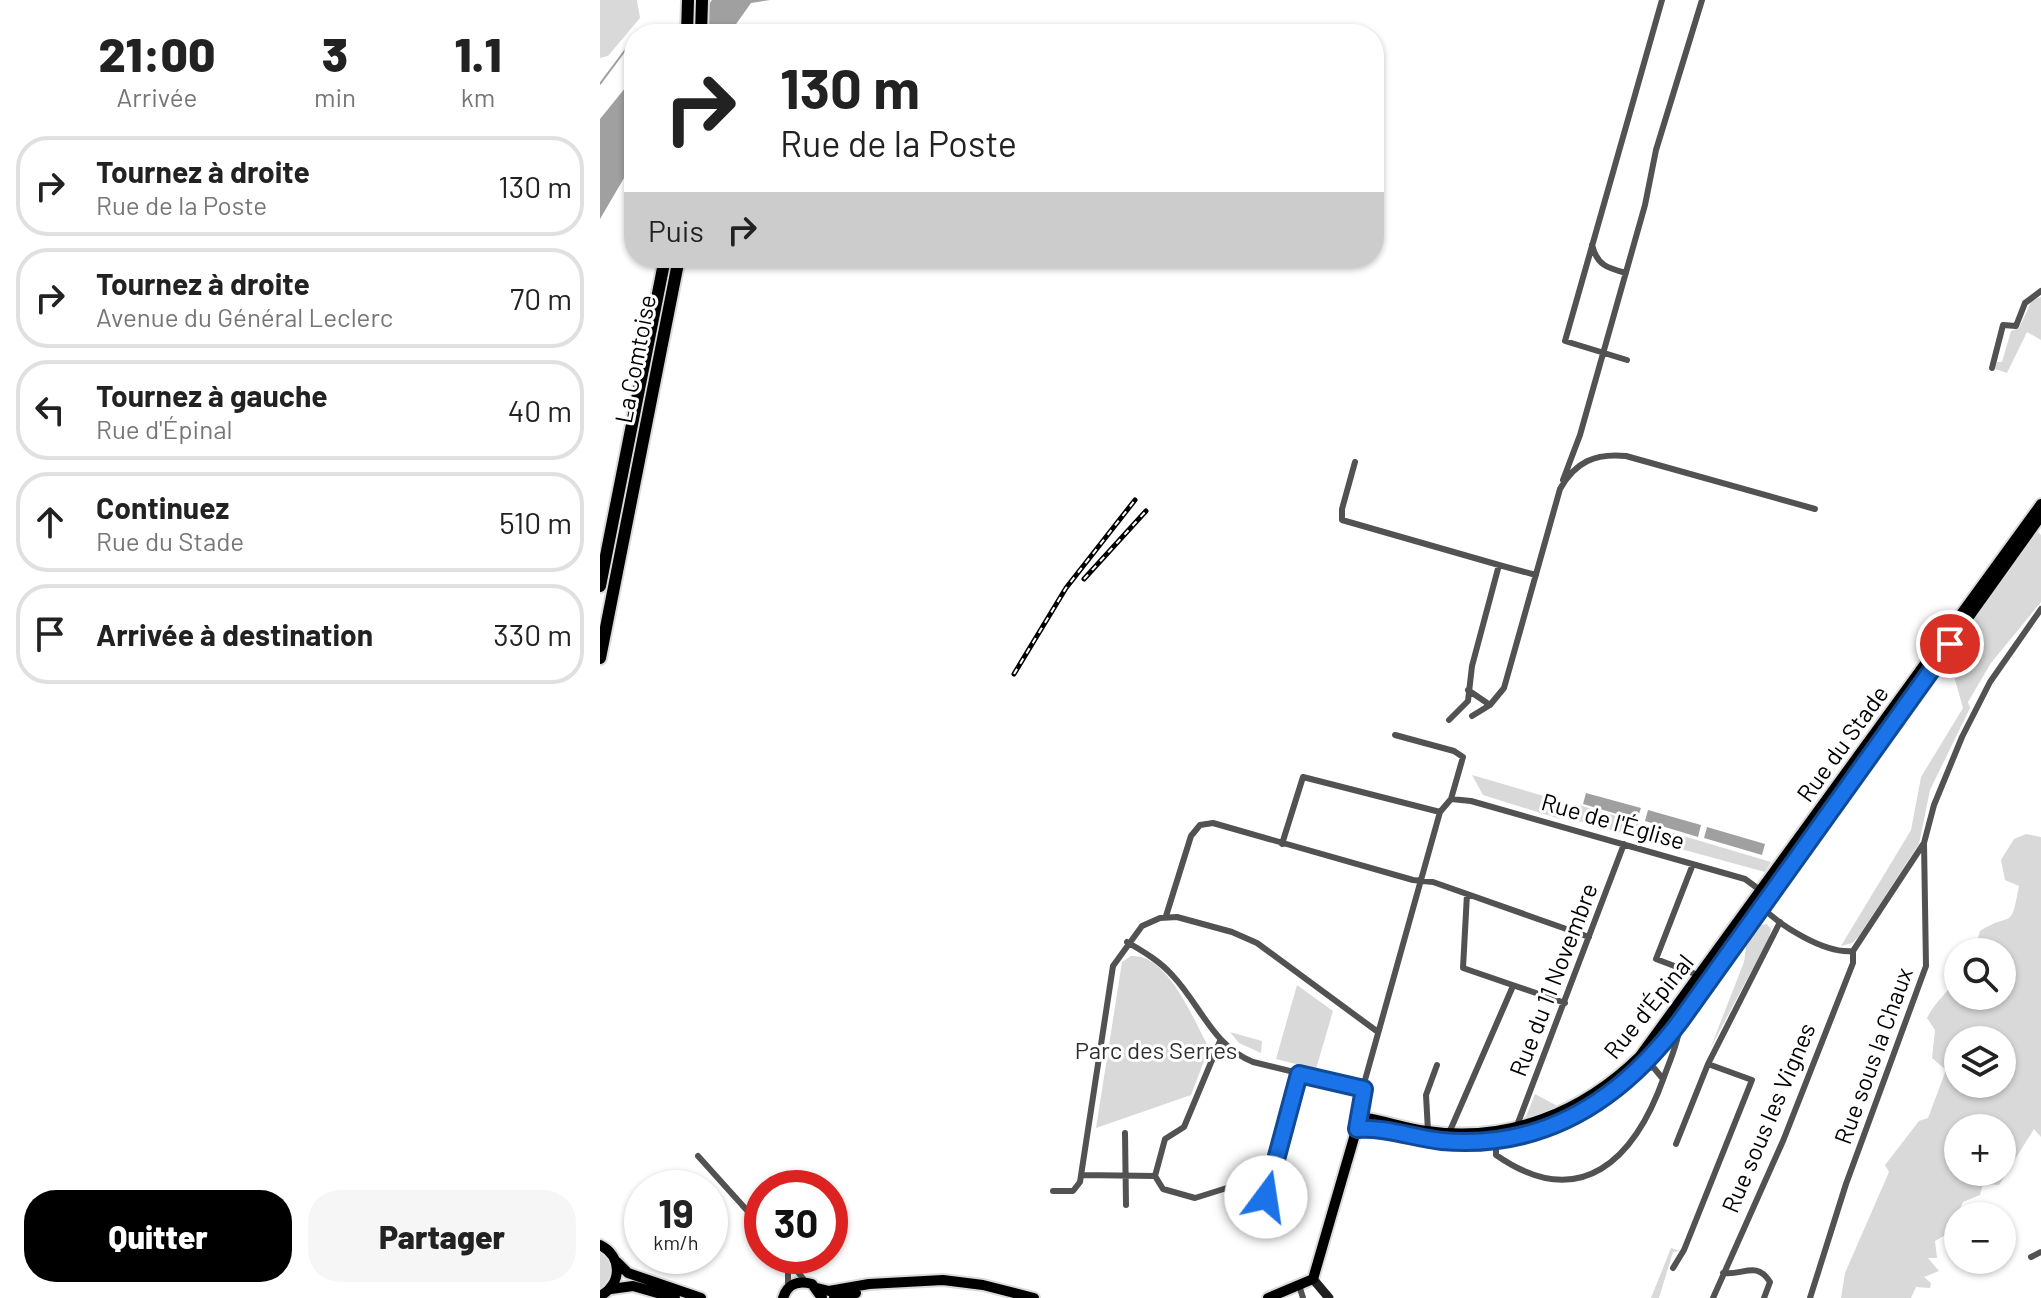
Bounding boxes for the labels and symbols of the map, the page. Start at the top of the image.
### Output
street label: La Comtoise [608,292,661,425]
pin [1916,610,1984,678]
street label: Rue du Stade [1790,679,1894,807]
street label: Rue de l'Église [1538,786,1688,855]
street label: Rue du 11 Novembre [1502,879,1603,1080]
street label: Rue d'Épinal [1597,948,1699,1064]
street label: Rue sous la Chaux [1827,963,1918,1148]
street label: Rue sous les Vignes [1715,1018,1821,1217]
park label: Parc des Serres [1075,1035,1237,1064]
position arrow [1224,1155,1308,1239]
speed limit sign: 30 [744,1170,848,1274]

